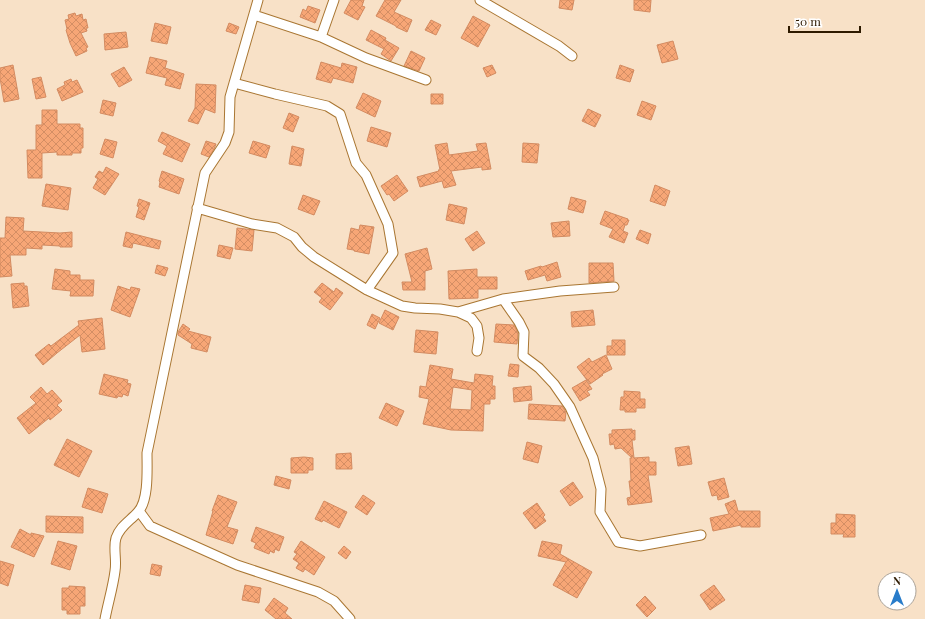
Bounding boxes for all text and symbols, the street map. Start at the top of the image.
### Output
scale bar [789,8,860,34]
text: 50 m [795,13,821,29]
north arrow [877,571,917,611]
text: N [893,573,901,588]

